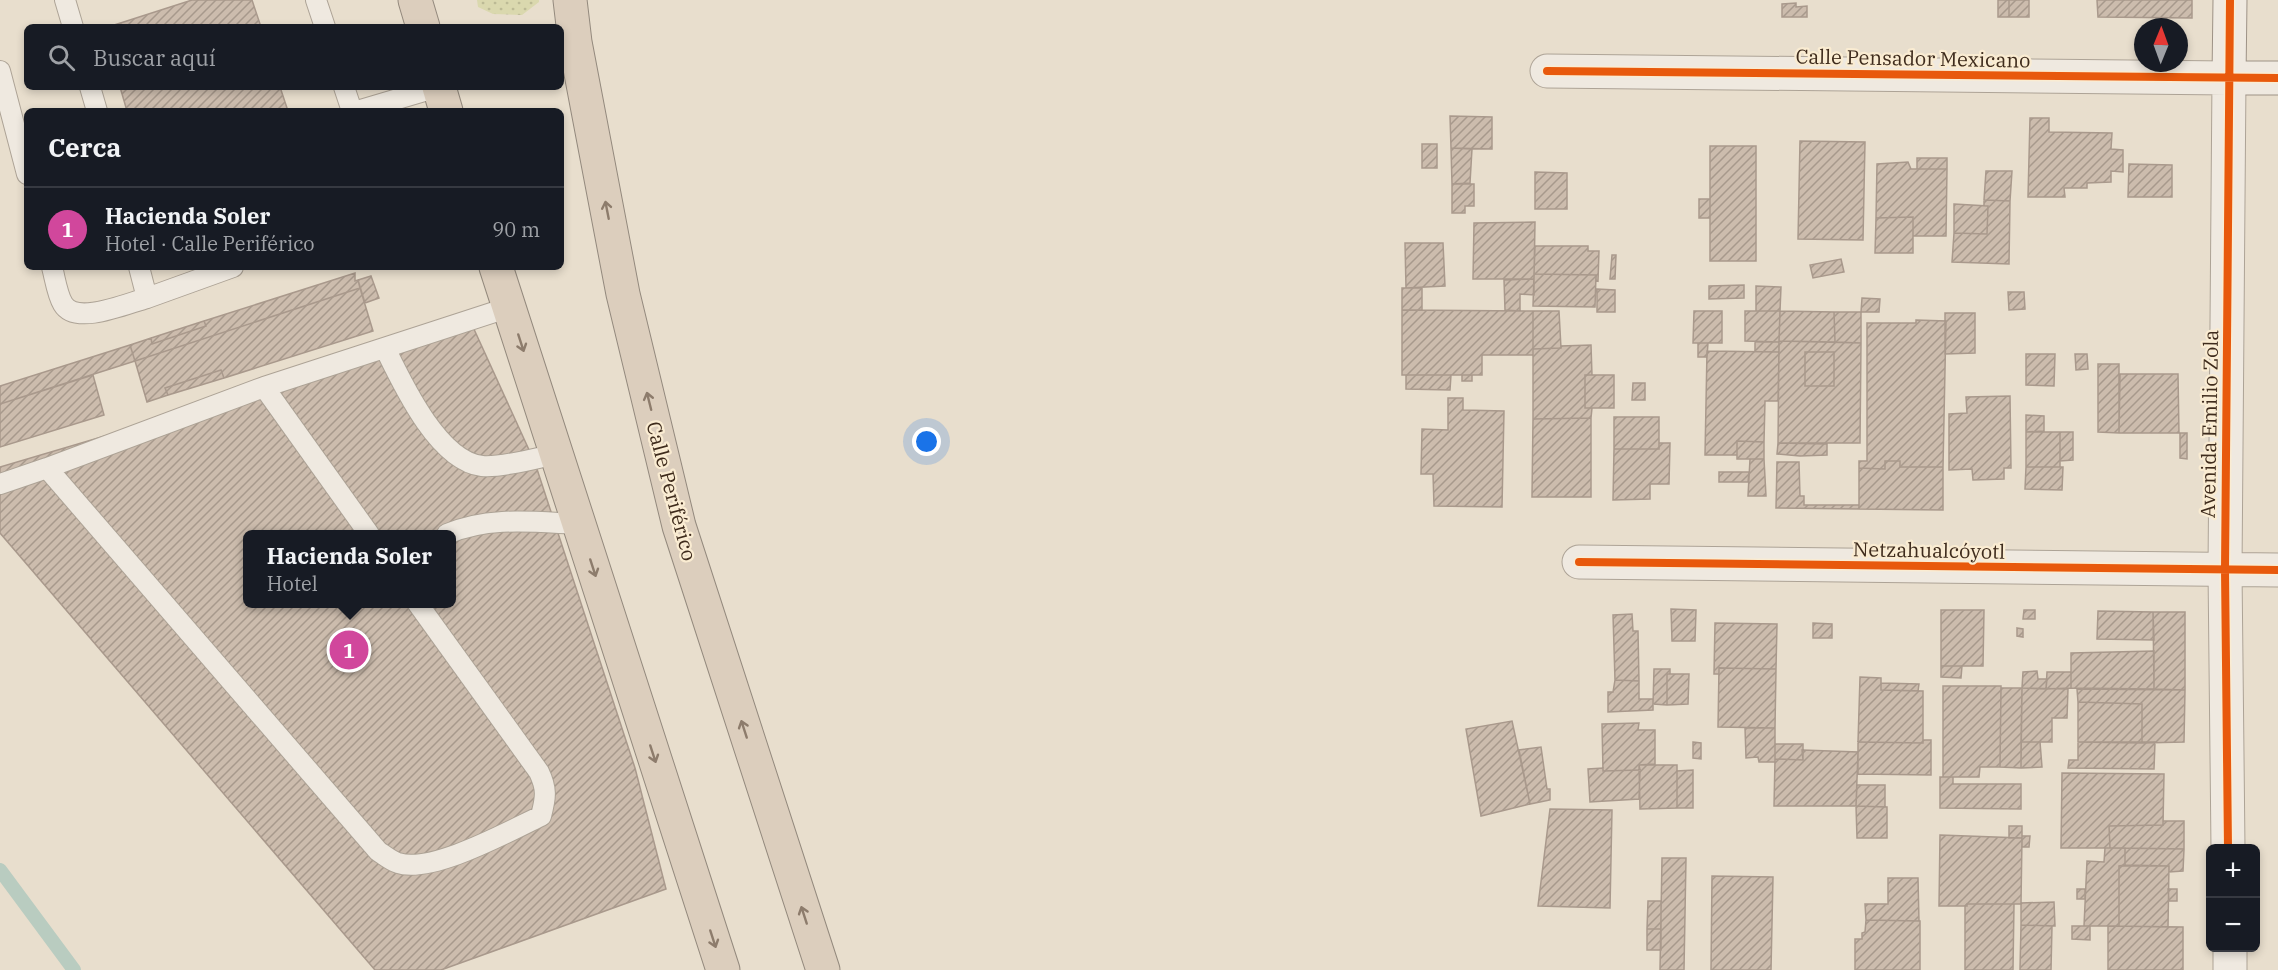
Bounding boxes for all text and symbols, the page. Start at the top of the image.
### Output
north arrow [2134,18,2188,72]
search box [24,24,564,90]
icon: search [45,41,78,74]
street label: Calle Pensador Mexicano [1795,42,2031,74]
text: Buscar aquí [93,43,216,72]
text: Cerca [48,130,121,164]
text: Hacienda Soler [105,201,270,230]
one-way arrow [601,201,612,221]
text: 1 [62,216,74,243]
text: 90 m [492,216,540,243]
text: Hotel · Calle Periférico [105,230,315,257]
street label: Avenida Emilio Zola [2194,329,2224,518]
one-way arrow [516,333,527,352]
one-way arrow [642,392,654,411]
street label: Calle Periférico [640,418,704,564]
your location [912,427,941,456]
popup [243,530,456,608]
street label: Netzahualcóyotl [1853,535,2005,565]
text: Hacienda Soler [267,541,432,570]
one-way arrow [588,558,599,577]
text: Hotel [267,570,318,597]
pin: 1 [330,628,368,672]
one-way arrow [737,720,748,739]
one-way arrow [648,744,659,763]
map controls [2206,844,2260,952]
button: + [2206,844,2260,898]
button: − [2206,898,2260,952]
one-way arrow [798,906,809,924]
one-way arrow [709,929,720,948]

